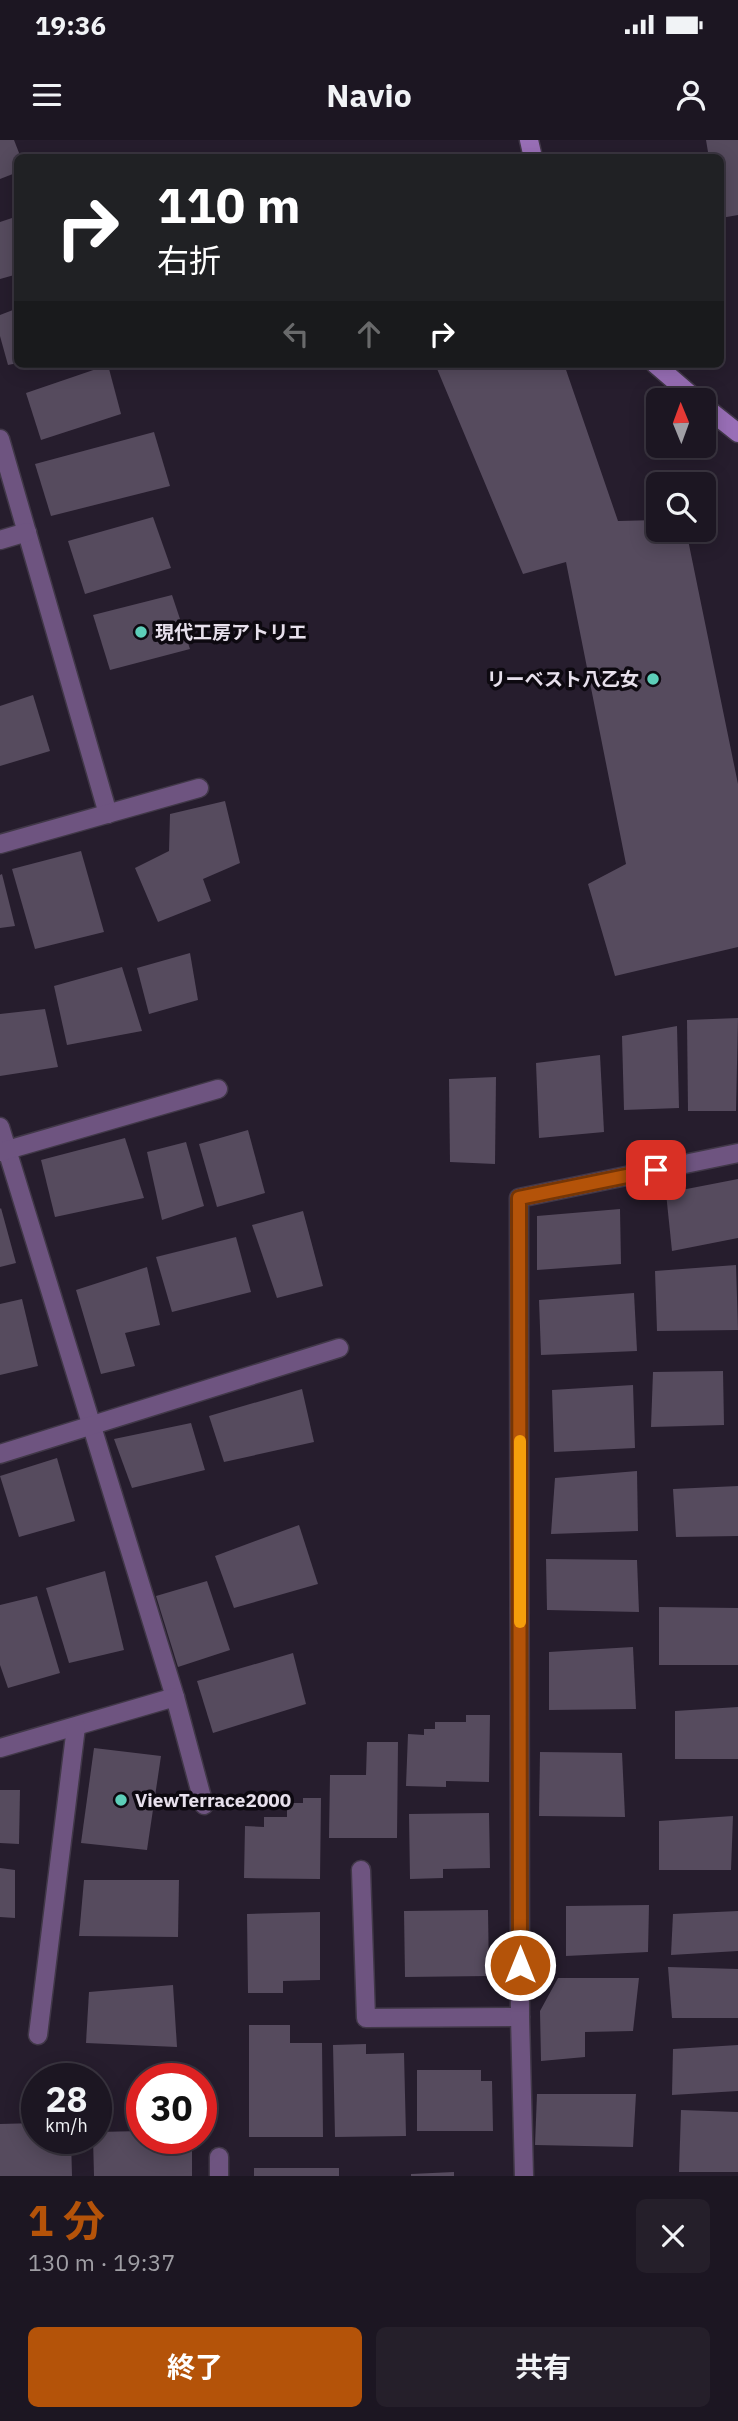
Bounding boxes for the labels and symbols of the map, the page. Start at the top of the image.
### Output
north arrow [646,388,716,458]
place label: 現代工房アトリエ [155,620,307,644]
marker: 現代工房アトリエ [133,624,149,640]
place label: リーベスト八乙女 [487,667,639,691]
marker: リーベスト八乙女 [645,671,661,687]
pin [626,1140,686,1200]
place label: ViewTerrace2000 [135,1788,291,1812]
marker: ViewTerrace2000 [113,1792,129,1808]
position arrow [483,1928,557,2002]
speed limit sign: 30 [126,2063,217,2154]

